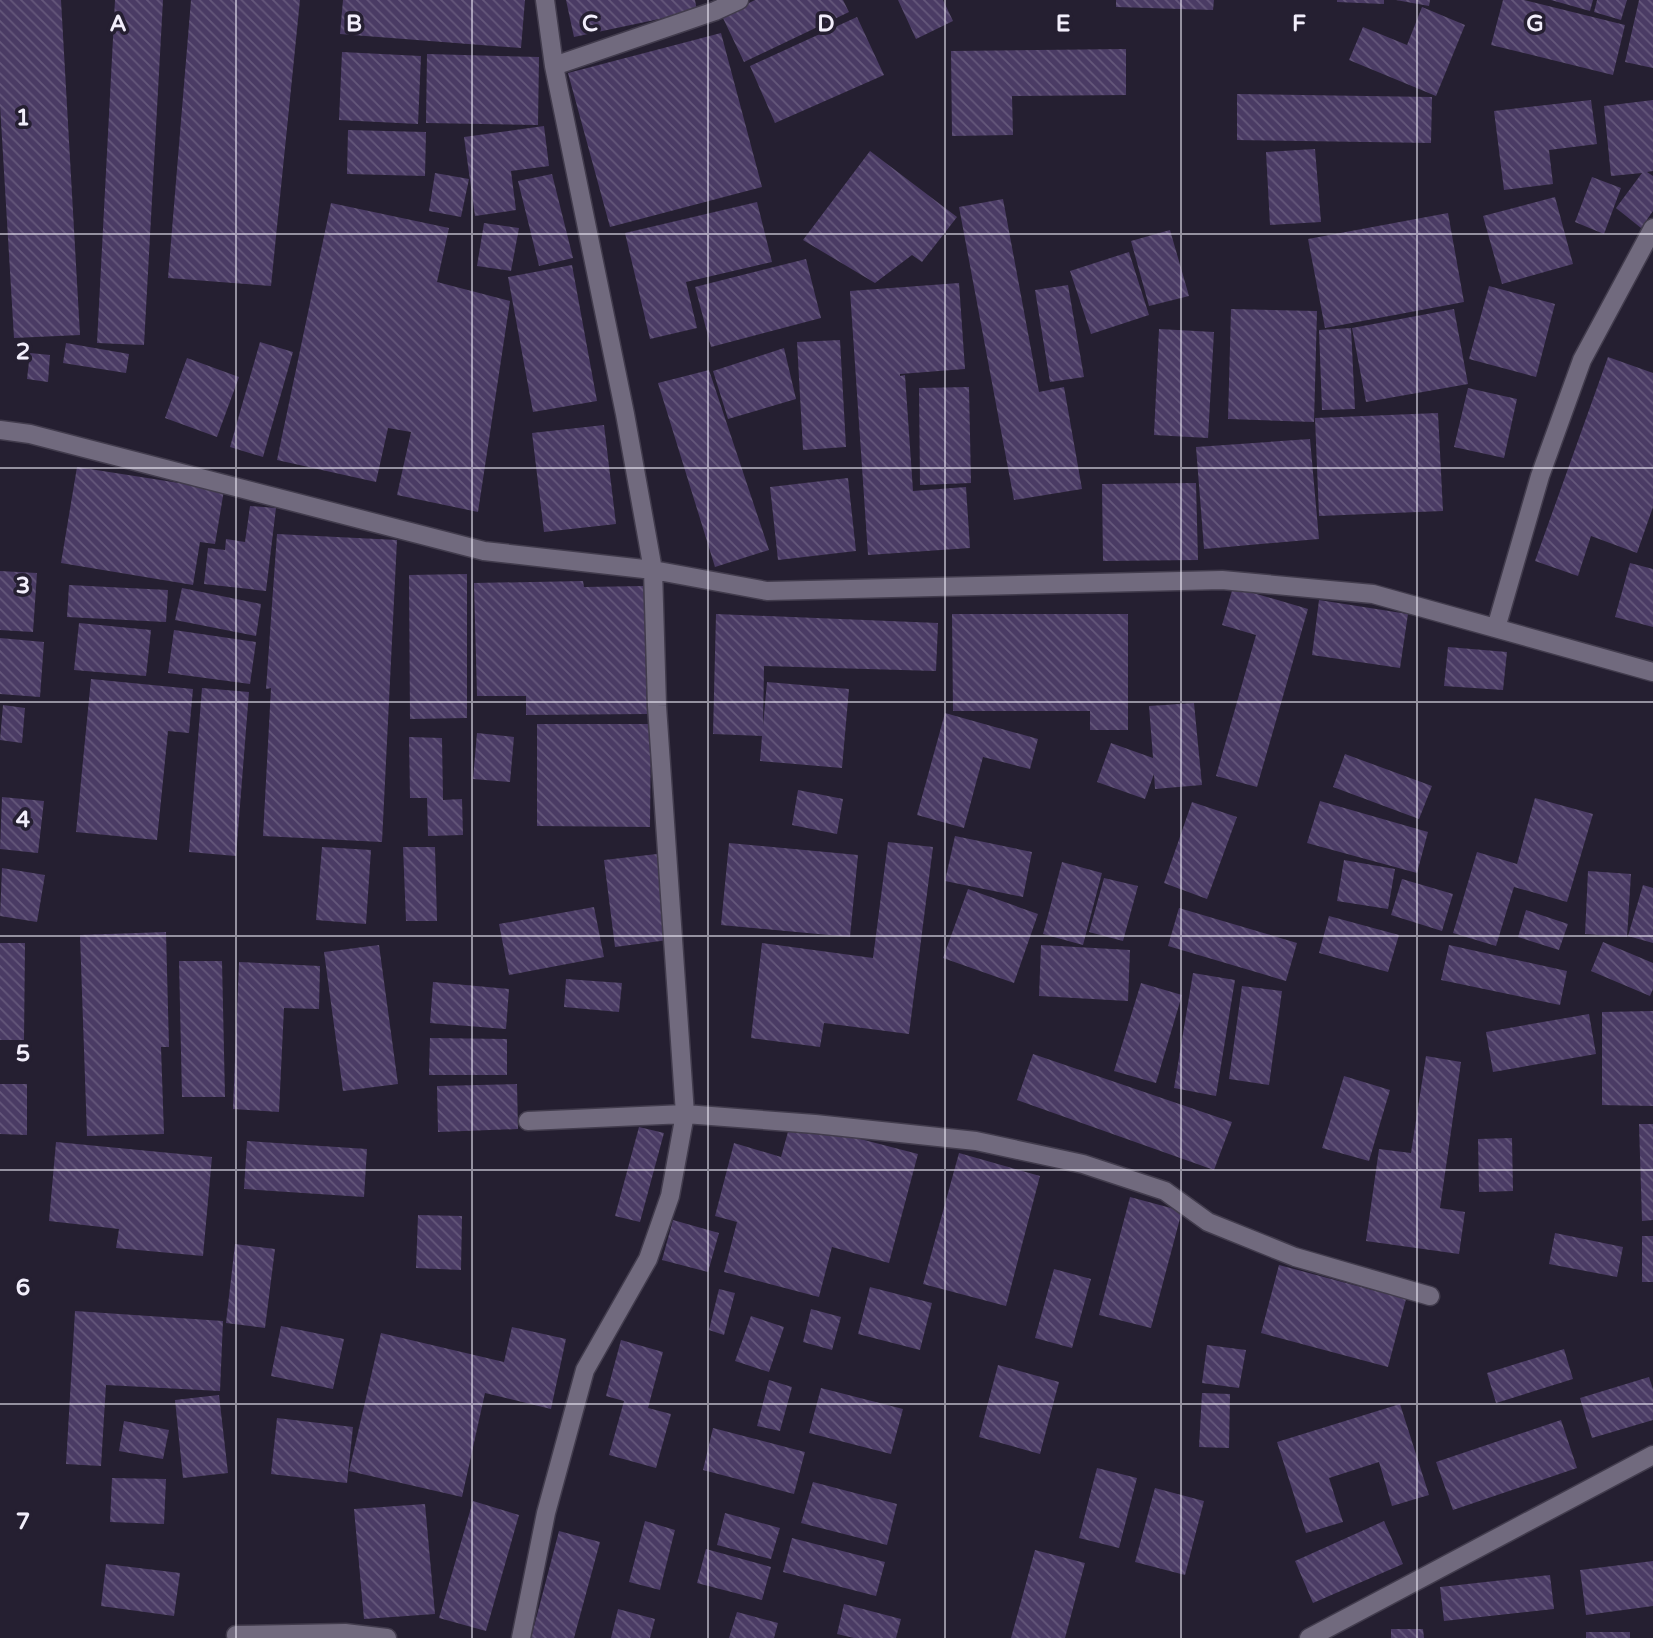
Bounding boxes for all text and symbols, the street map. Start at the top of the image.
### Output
text: A [109,10,127,38]
text: B [346,10,362,38]
text: C [582,10,598,38]
text: D [817,10,835,38]
text: E [1056,10,1070,38]
text: F [1292,10,1306,38]
text: G [1526,10,1544,38]
text: 1 [16,104,30,132]
text: 2 [16,338,30,366]
text: 3 [16,572,30,600]
text: 4 [16,806,31,834]
text: 5 [16,1040,30,1068]
text: 6 [16,1274,30,1302]
text: 7 [16,1508,30,1536]

